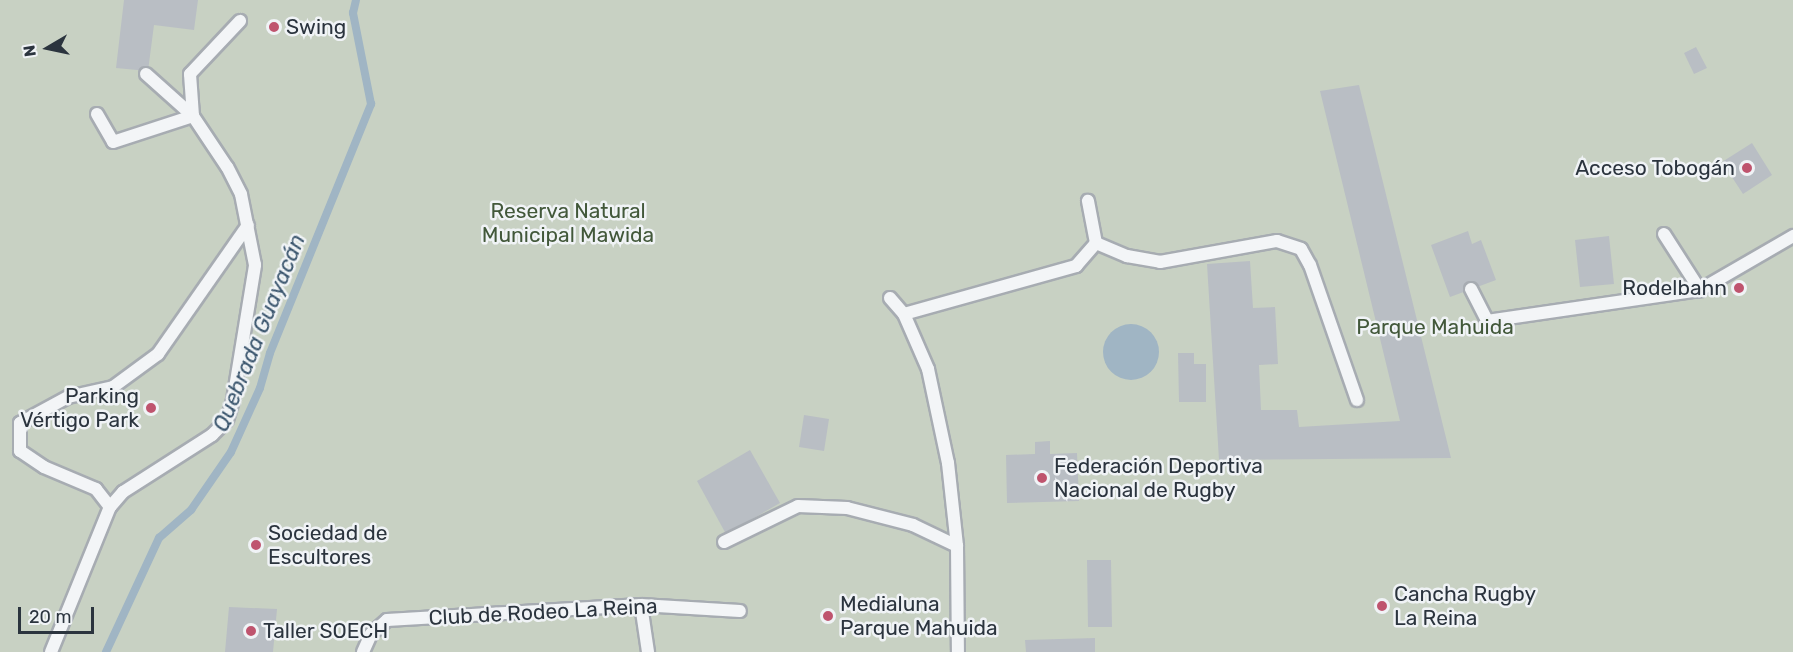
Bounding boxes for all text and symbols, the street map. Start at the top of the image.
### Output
place label: Swing [286,14,346,40]
north arrow [18,18,78,78]
marker: Swing [267,20,281,34]
text: N [19,44,40,58]
place label: Acceso Tobogán [1575,155,1735,181]
marker: Acceso Tobogán [1740,161,1754,175]
park label: Reserva Natural Municipal Mawida [482,198,654,248]
water label: Quebrada Guayacán [207,230,311,436]
place label: Rodelbahn [1622,275,1727,301]
marker: Rodelbahn [1732,281,1746,295]
park label: Parque Mahuida [1356,314,1514,340]
place label: Parking Vértigo Park [20,383,139,433]
marker: Parking Vértigo Park [144,401,158,415]
place label: Federación Deportiva Nacional de Rugby [1054,453,1263,503]
marker: Federación Deportiva Nacional de Rugby [1035,471,1049,485]
place label: Sociedad de Escultores [268,520,388,570]
marker: Sociedad de Escultores [249,538,263,552]
place label: Cancha Rugby La Reina [1394,581,1536,631]
place label: Medialuna Parque Mahuida [840,591,998,641]
street label: Club de Rodeo La Reina [428,593,658,631]
scale bar [21,595,98,633]
marker: Cancha Rugby La Reina [1375,599,1389,613]
text: 20 m [29,606,71,628]
marker: Medialuna Parque Mahuida [821,609,835,623]
place label: Taller SOECH [263,618,389,644]
marker: Taller SOECH [244,624,258,638]

